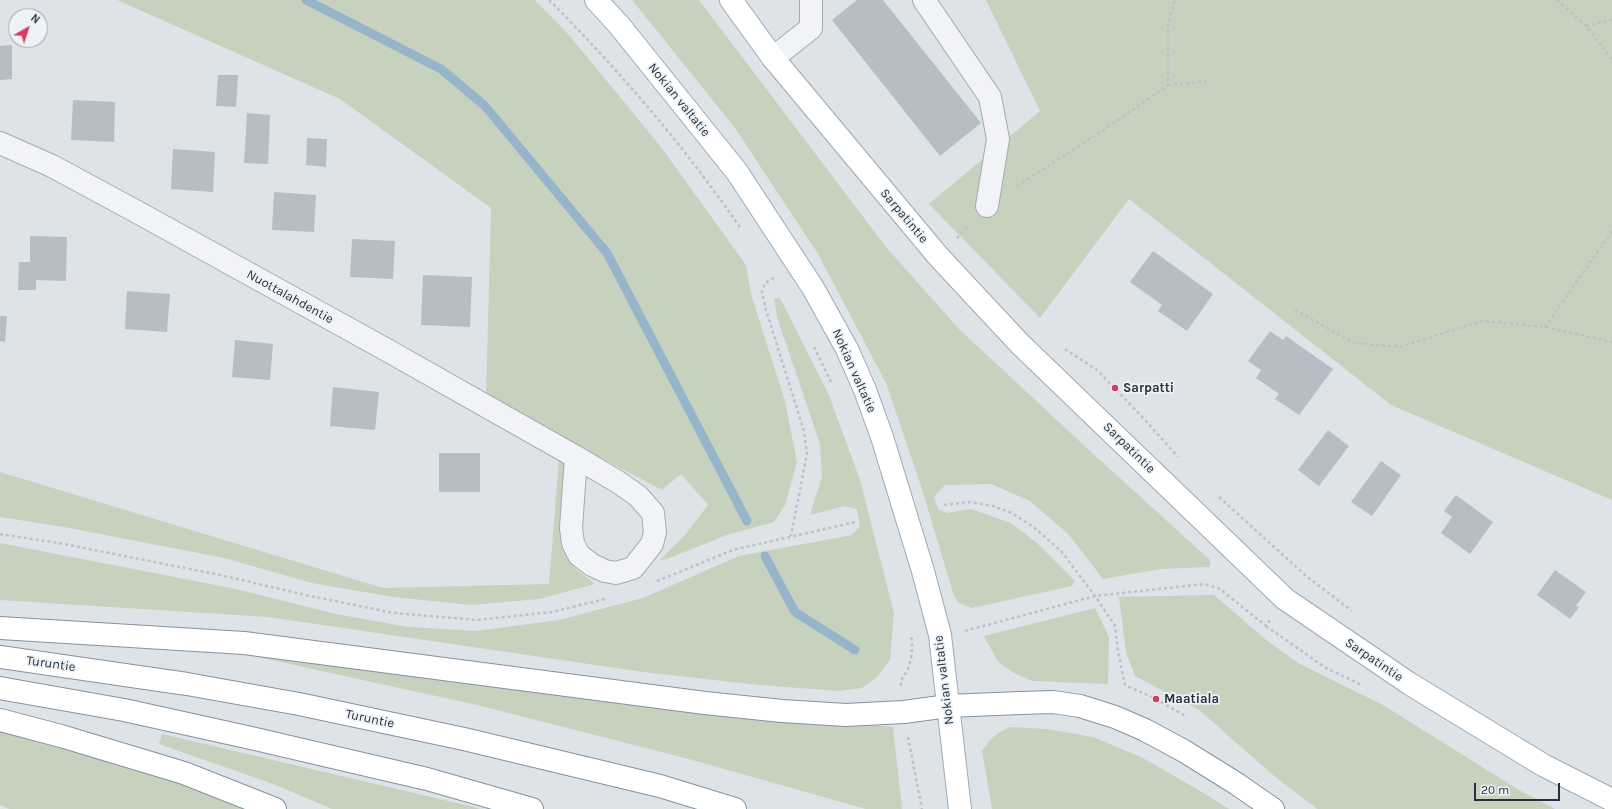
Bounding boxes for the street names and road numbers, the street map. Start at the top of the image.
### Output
street label: Nokian valtatie [645,60,713,140]
street label: Sarpatintie [877,186,931,246]
street label: Nuottalahdentie [244,267,336,327]
street label: Nokian valtatie [829,327,879,415]
street label: Sarpatintie [1100,419,1158,477]
street label: Nokian valtatie [931,634,957,726]
street label: Sarpatintie [1342,635,1406,685]
street label: Turuntie [25,653,77,675]
street label: Turuntie [344,706,396,732]

